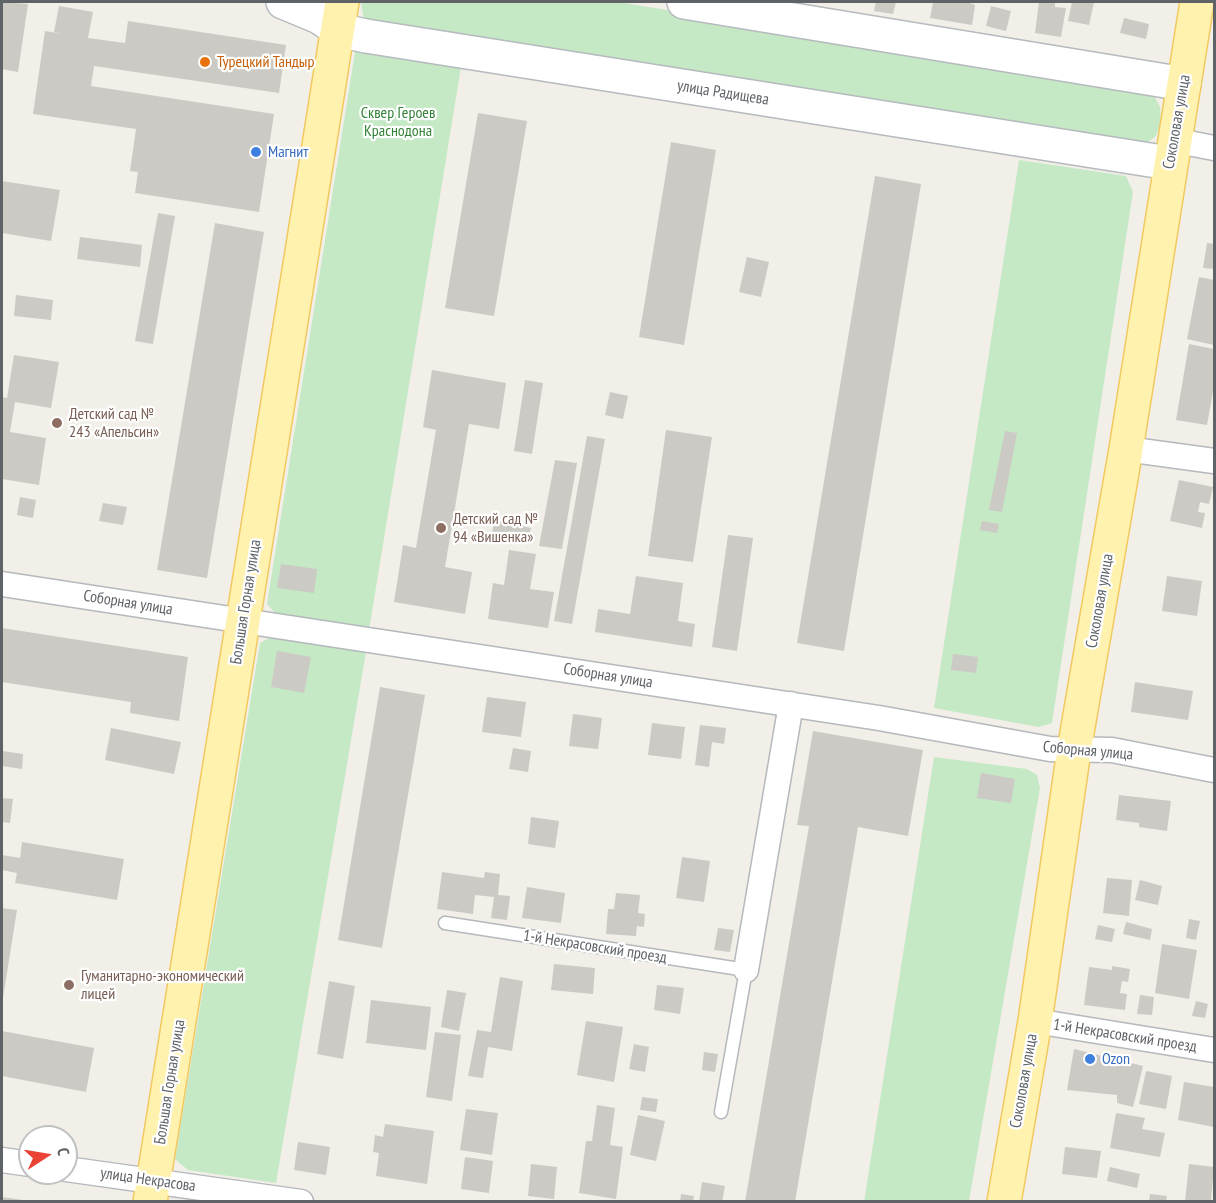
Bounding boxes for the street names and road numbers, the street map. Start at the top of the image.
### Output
street label: Соколовая улица [1159,73,1195,171]
street label: улица Радищева [676,76,770,110]
street label: Большая Горная улица [227,538,265,666]
street label: Соколовая улица [1082,552,1118,650]
street label: Соборная улица [82,586,174,620]
street label: Соборная улица [562,659,654,693]
street label: Соборная улица [1042,738,1134,764]
street label: 1-й Некрасовский проезд [522,926,668,968]
street label: 1-й Некрасовский проезд [1052,1015,1198,1057]
street label: Большая Горная улица [151,1018,189,1146]
street label: Соколовая улица [1006,1032,1042,1130]
street label: улица Некрасова [99,1164,197,1196]

